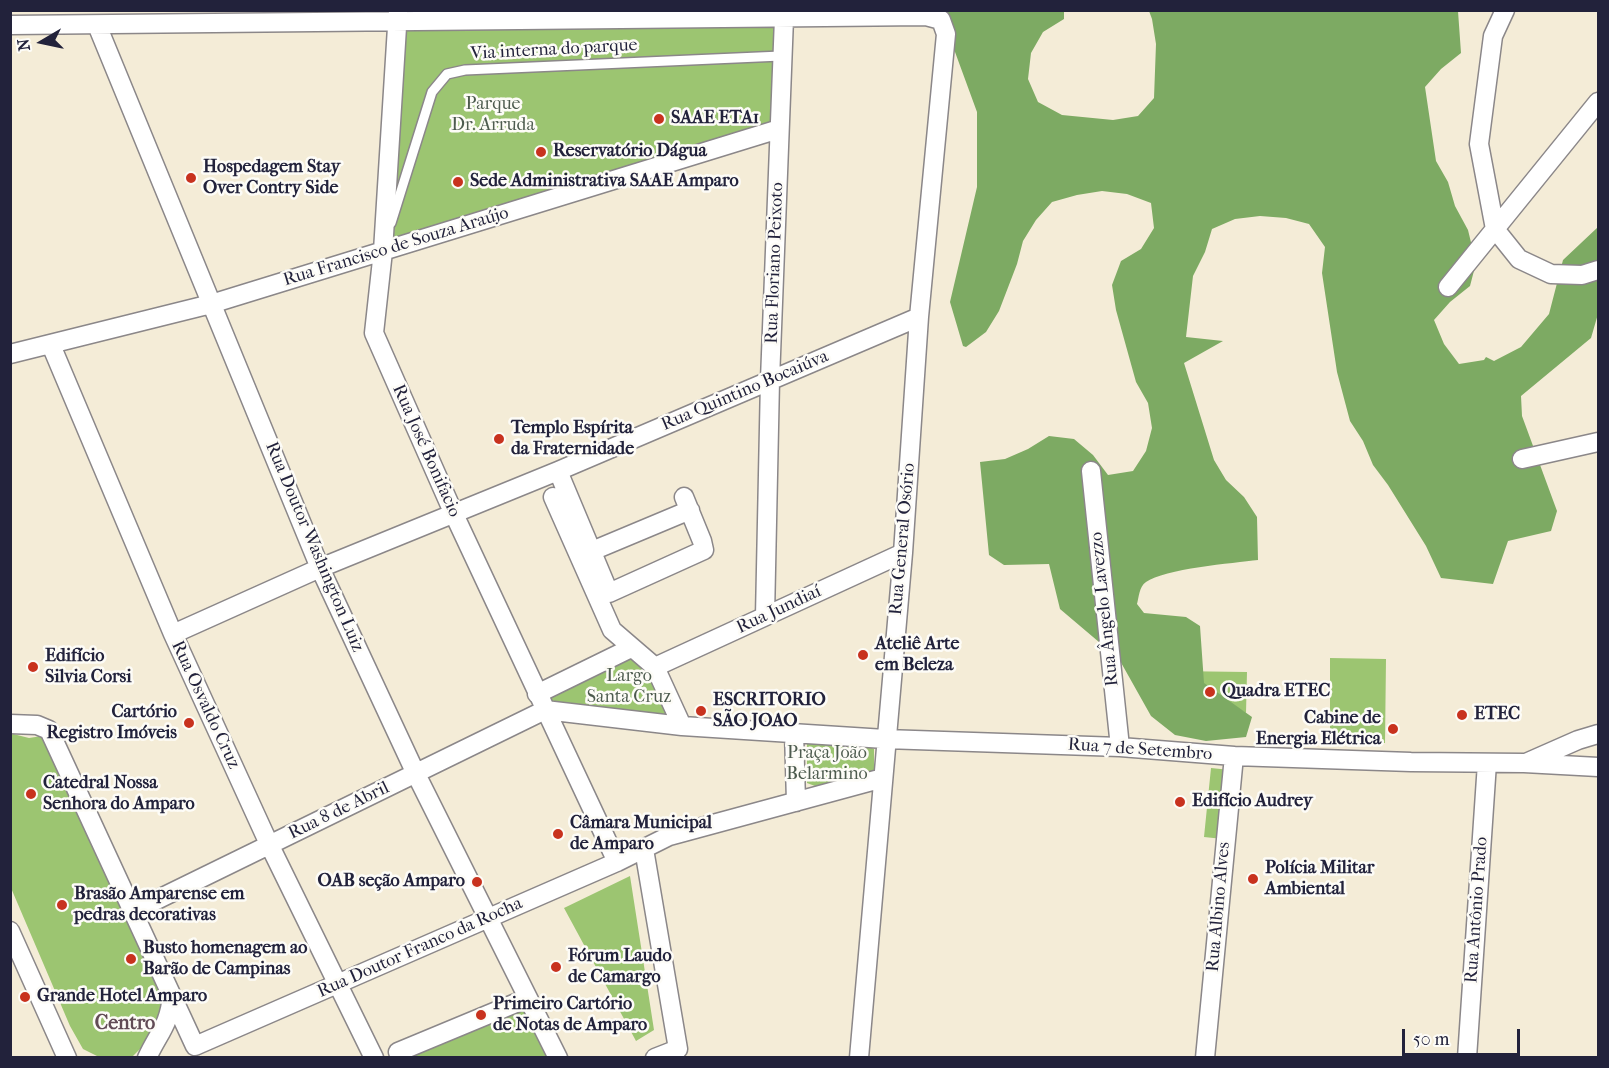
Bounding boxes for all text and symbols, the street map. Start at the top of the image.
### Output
north arrow [12,12,72,72]
street label: Via interna do parque [470,35,638,65]
text: N [13,37,34,52]
park label: Parque Dr. Arruda [451,94,535,136]
place label: SAAE ETA1 [671,108,759,130]
marker: SAAE ETA1 [652,112,666,126]
place label: Reservatório Dágua [553,141,707,163]
marker: Reservatório Dágua [534,145,548,159]
place label: Hospedagem Stay Over Contry Side [203,157,340,200]
marker: Hospedagem Stay Over Contry Side [184,171,198,185]
place label: Sede Administrativa SAAE Amparo [470,171,739,193]
marker: Sede Administrativa SAAE Amparo [451,175,465,189]
street label: Rua Floriano Peixoto [761,182,789,344]
street label: Rua Francisco de Souza Araújo [281,202,511,292]
street label: Rua Quintino Bocaiúva [658,346,832,436]
street label: Rua José Bonifacio [387,381,465,521]
place label: Templo Espírita da Fraternidade [511,418,634,460]
marker: Templo Espírita da Fraternidade [492,432,506,446]
street label: Rua Doutor Washington Luiz [260,439,368,655]
street label: Rua General Osório [886,462,920,616]
street label: Rua Ângelo Lavezzo [1086,531,1124,687]
street label: Rua Jundiaí [733,581,825,639]
place label: Ateliê Arte em Beleza [875,634,959,676]
street label: Rua Osvaldo Cruz [166,638,244,772]
place label: Edifício Silvia Corsi [45,646,132,688]
marker: Ateliê Arte em Beleza [856,648,870,662]
marker: Edifício Silvia Corsi [26,660,40,674]
park label: Largo Santa Cruz [587,666,671,708]
place label: Quadra ETEC [1222,681,1330,703]
marker: Quadra ETEC [1203,685,1217,699]
place label: ESCRITORIO SÃO JOAO [713,690,826,732]
place label: Cartório Registro Imóveis [46,702,177,744]
marker: ESCRITORIO SÃO JOAO [694,704,708,718]
place label: ETEC [1474,704,1520,726]
place label: Cabine de Energia Elétrica [1256,708,1381,750]
marker: ETEC [1455,708,1469,722]
marker: Cartório Registro Imóveis [182,716,196,730]
marker: Cabine de Energia Elétrica [1386,722,1400,736]
street label: Rua 7 de Setembro [1067,734,1213,766]
park label: Praça João Belarmino [786,743,868,786]
place label: Catedral Nossa Senhora do Amparo [43,773,195,816]
street label: Rua 8 de Abril [285,777,393,845]
marker: Catedral Nossa Senhora do Amparo [24,787,38,801]
place label: Edifício Audrey [1192,791,1313,813]
marker: Edifício Audrey [1173,795,1187,809]
place label: Câmara Municipal de Amparo [570,813,712,856]
marker: Câmara Municipal de Amparo [551,827,565,841]
street label: Rua Antônio Prado [1461,836,1493,984]
street label: Rua Albino Alves [1203,841,1235,973]
place label: Polícia Militar Ambiental [1265,858,1374,900]
place label: OAB seção Amparo [318,871,465,893]
marker: Polícia Militar Ambiental [1246,872,1260,886]
marker: OAB seção Amparo [470,875,484,889]
place label: Brasão Amparense em pedras decorativas [74,884,245,926]
street label: Rua Doutor Franco da Rocha [314,893,526,1003]
marker: Brasão Amparense em pedras decorativas [55,898,69,912]
place label: Busto homenagem ao Barão de Campinas [143,938,307,980]
place label: Fórum Laudo de Camargo [568,946,672,988]
marker: Busto homenagem ao Barão de Campinas [124,952,138,966]
marker: Fórum Laudo de Camargo [549,960,563,974]
place label: Grande Hotel Amparo [37,986,207,1008]
marker: Grande Hotel Amparo [18,990,32,1004]
place label: Primeiro Cartório de Notas de Amparo [493,994,647,1036]
marker: Primeiro Cartório de Notas de Amparo [474,1008,488,1022]
district label: Centro [95,1012,155,1036]
scale bar [1405,1017,1524,1055]
text: 50 m [1413,1029,1449,1050]

